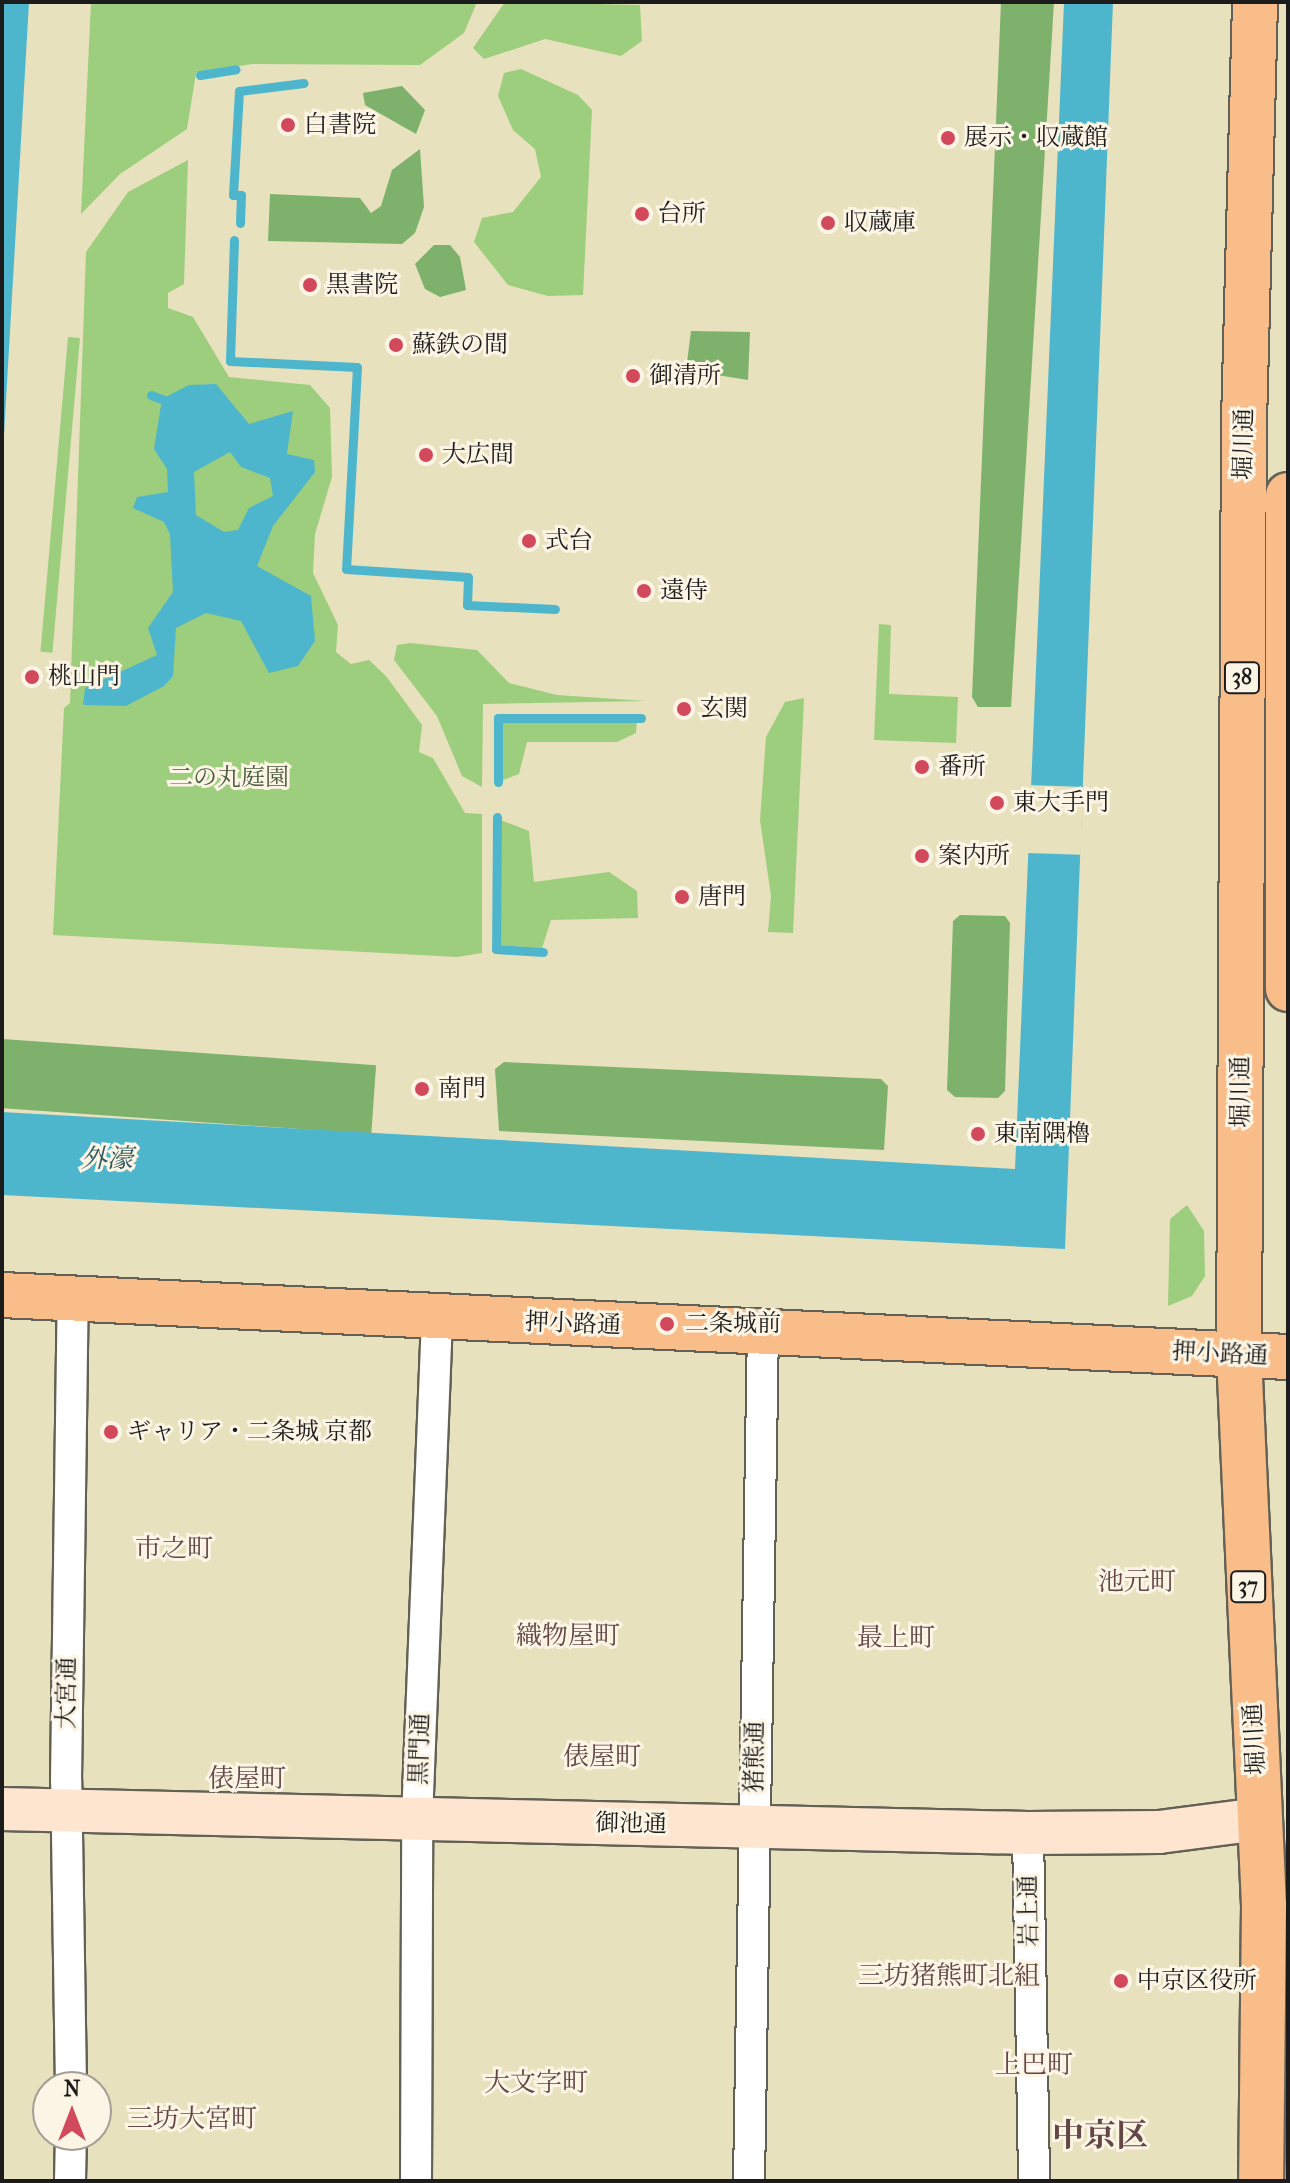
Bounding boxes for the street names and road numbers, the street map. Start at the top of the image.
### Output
street label: 堀川通 [1229,408,1259,480]
road number: 38 [1222,660,1262,696]
street label: 堀川通 [1227,1056,1255,1128]
street label: 押小路通 [525,1308,621,1340]
street label: 押小路通 [1171,1337,1269,1371]
road number: 37 [1230,1569,1266,1605]
street label: 大宮通 [52,1657,82,1729]
street label: 堀川通 [1239,1702,1271,1776]
street label: 黒門通 [404,1713,436,1785]
street label: 猪熊通 [740,1721,770,1793]
street label: 御池通 [595,1809,667,1839]
street label: 岩上通 [1014,1875,1044,1947]

